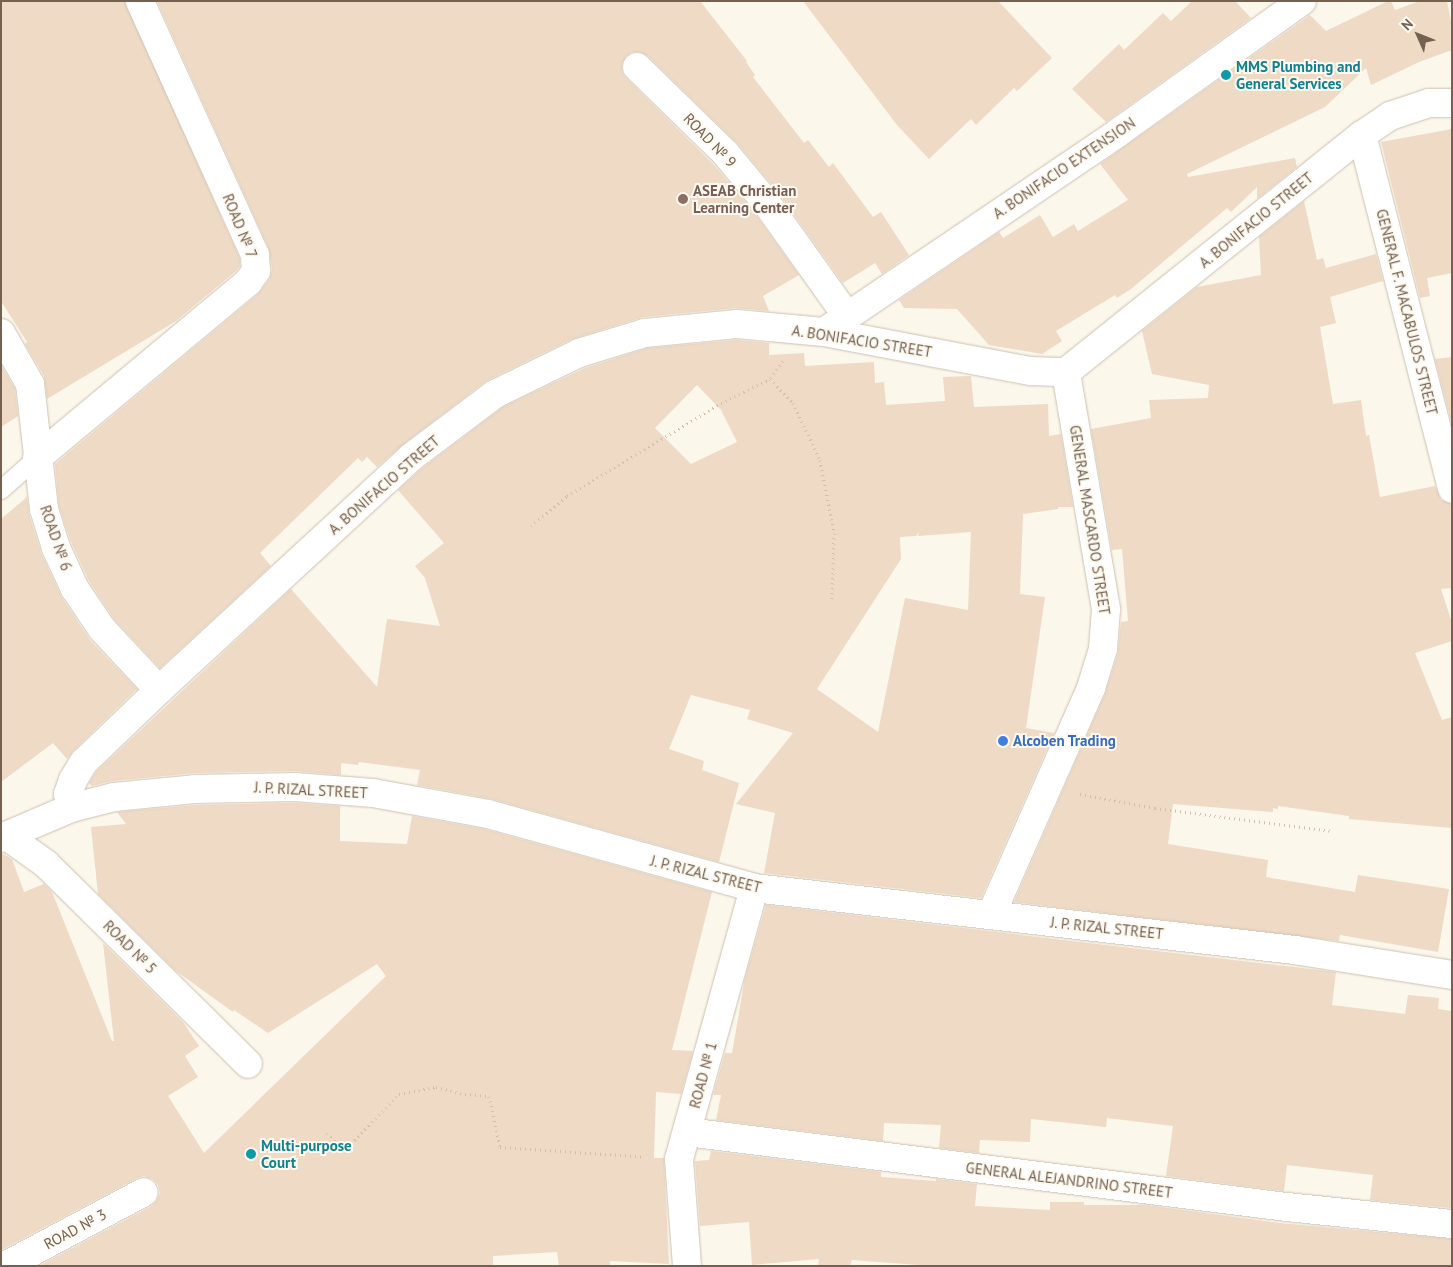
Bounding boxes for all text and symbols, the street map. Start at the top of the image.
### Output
north arrow [1393,10,1443,60]
text: N [1398,15,1417,34]
place label: MMS Plumbing and General Services [1236,57,1361,92]
marker: MMS Plumbing and General Services [1220,69,1232,81]
street label: ROAD № 9 [680,109,740,171]
street label: A. BONIFACIO EXTENSION [989,113,1139,223]
street label: A. BONIFACIO STREET [1195,168,1317,272]
place label: ASEAB Christian Learning Center [693,181,797,216]
street label: ROAD № 7 [219,191,261,261]
marker: ASEAB Christian Learning Center [677,193,689,205]
street label: GENERAL F. MACABULOS STREET [1372,206,1442,418]
street label: A. BONIFACIO STREET [790,321,934,361]
street label: GENERAL MASCARDO STREET [1066,423,1114,617]
street label: A. BONIFACIO STREET [324,431,444,539]
street label: ROAD № 6 [36,503,76,573]
place label: Alcoben Trading [1013,732,1116,750]
marker: Alcoben Trading [997,735,1009,747]
street label: J. P. RIZAL STREET [252,778,370,802]
street label: J. P. RIZAL STREET [647,851,765,897]
street label: J. P. RIZAL STREET [1048,913,1166,943]
street label: ROAD № 5 [100,917,160,977]
street label: ROAD № 1 [685,1040,721,1110]
place label: Multi-purpose Court [261,1136,352,1171]
marker: Multi-purpose Court [245,1148,257,1160]
street label: GENERAL ALEJANDRINO STREET [964,1158,1174,1202]
street label: ROAD № 3 [41,1205,109,1253]

